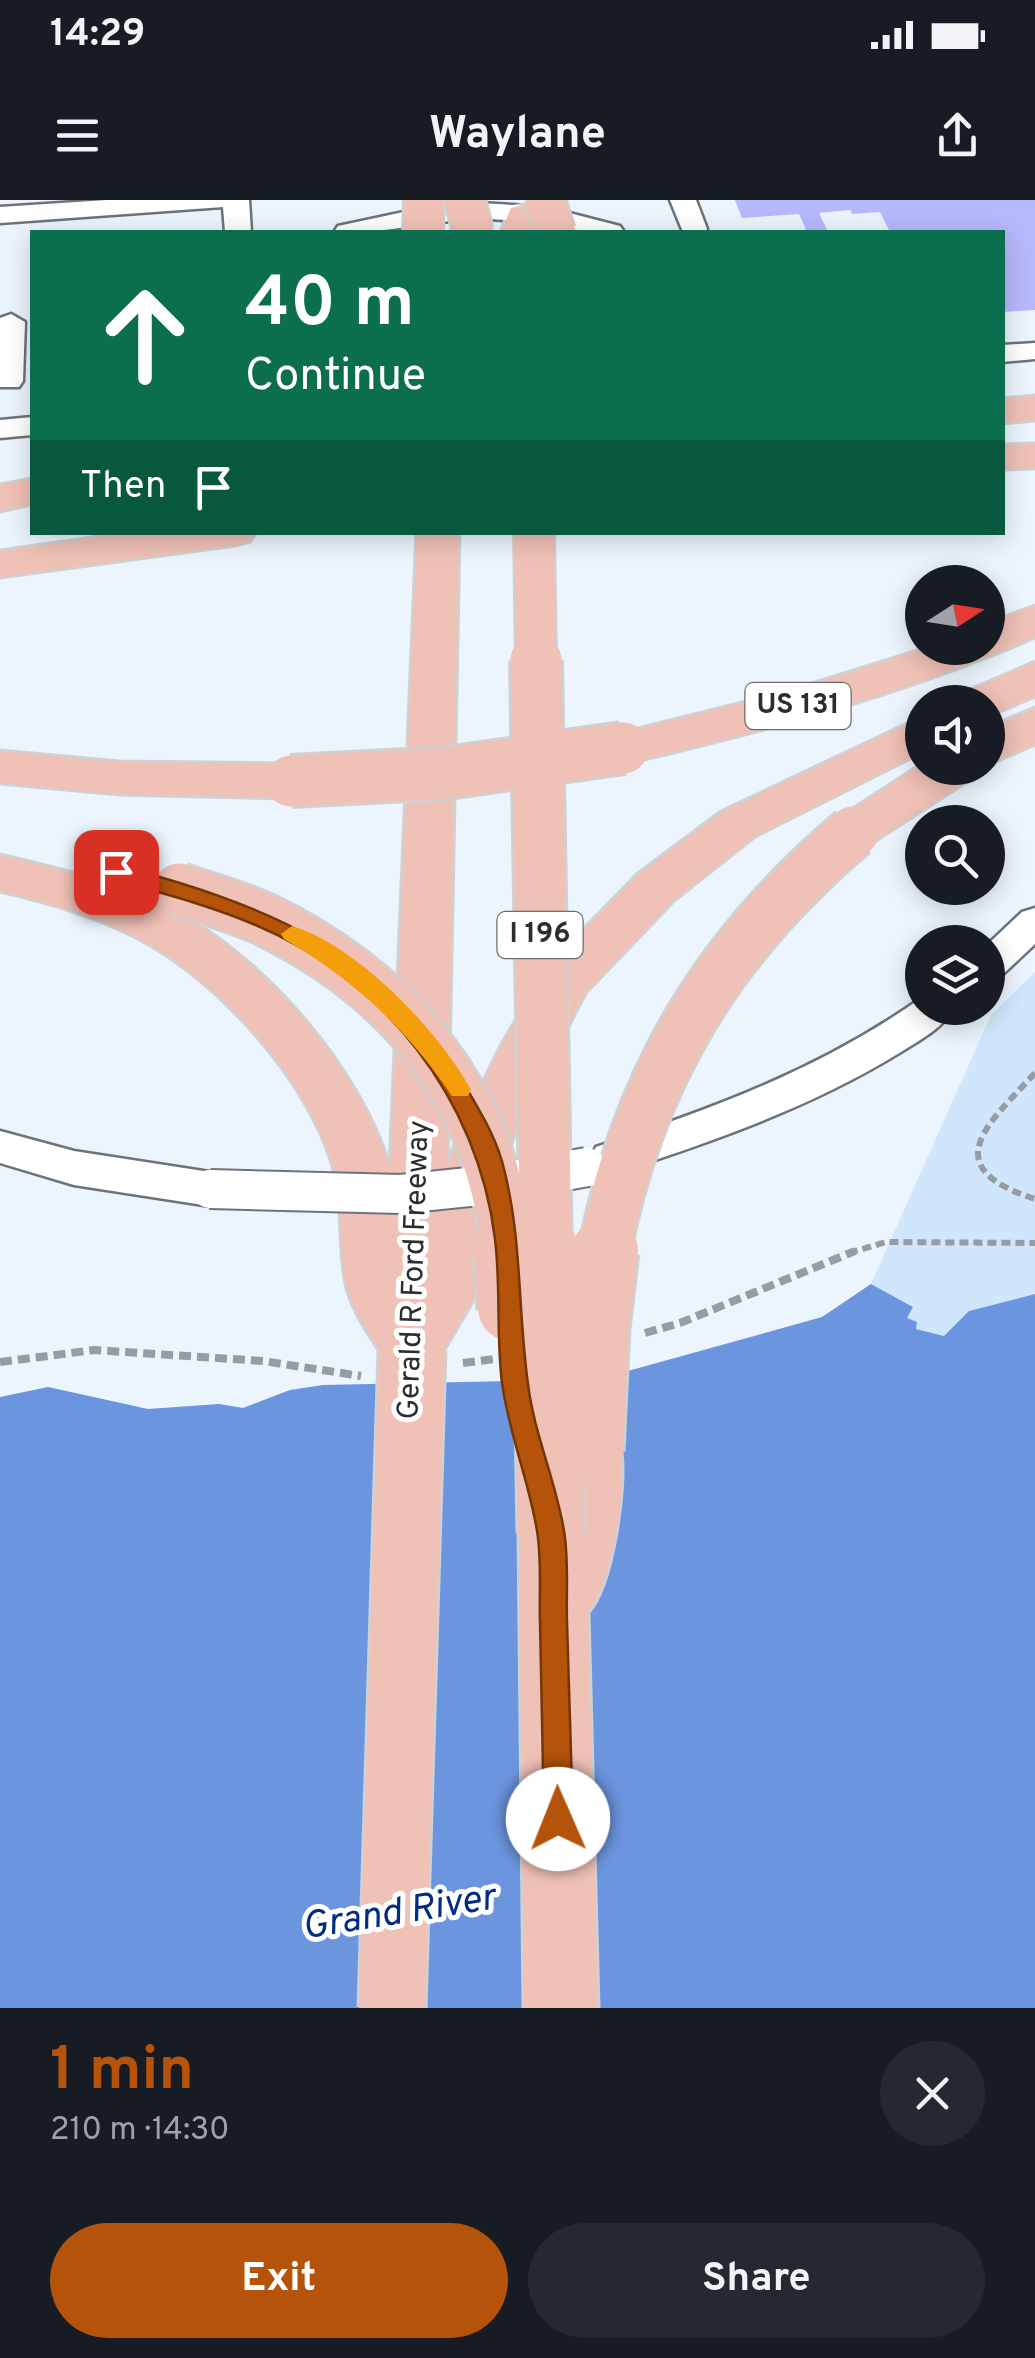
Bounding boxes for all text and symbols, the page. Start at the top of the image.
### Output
text: 14:29 [50,11,145,60]
text: Waylane [429,107,606,164]
icon: menu [50,108,105,163]
icon: share [930,108,985,163]
text: 40 m [245,262,415,351]
icon: ahead [80,270,210,400]
text: Continue [245,349,426,406]
icon: arrive [186,460,241,515]
text: Then [80,463,166,512]
north arrow [905,565,1005,665]
map controls [905,565,1005,1025]
road number: US 131 [746,683,850,729]
button: sound [905,685,1005,785]
button: search [905,805,1005,905]
pin [74,830,159,915]
icon: arrive [89,845,144,900]
road number: I 196 [498,912,582,958]
button: layers [905,925,1005,1025]
street label: Gerald R Ford Freeway [391,1120,439,1420]
position arrow [506,1767,610,1871]
water label: Grand River [299,1874,501,1953]
text: 1 min [50,2035,194,2111]
button: close [880,2041,985,2146]
text: 210 m · 14:30 [50,2111,230,2151]
button: Exit [50,2223,508,2338]
button: Share [528,2223,985,2338]

